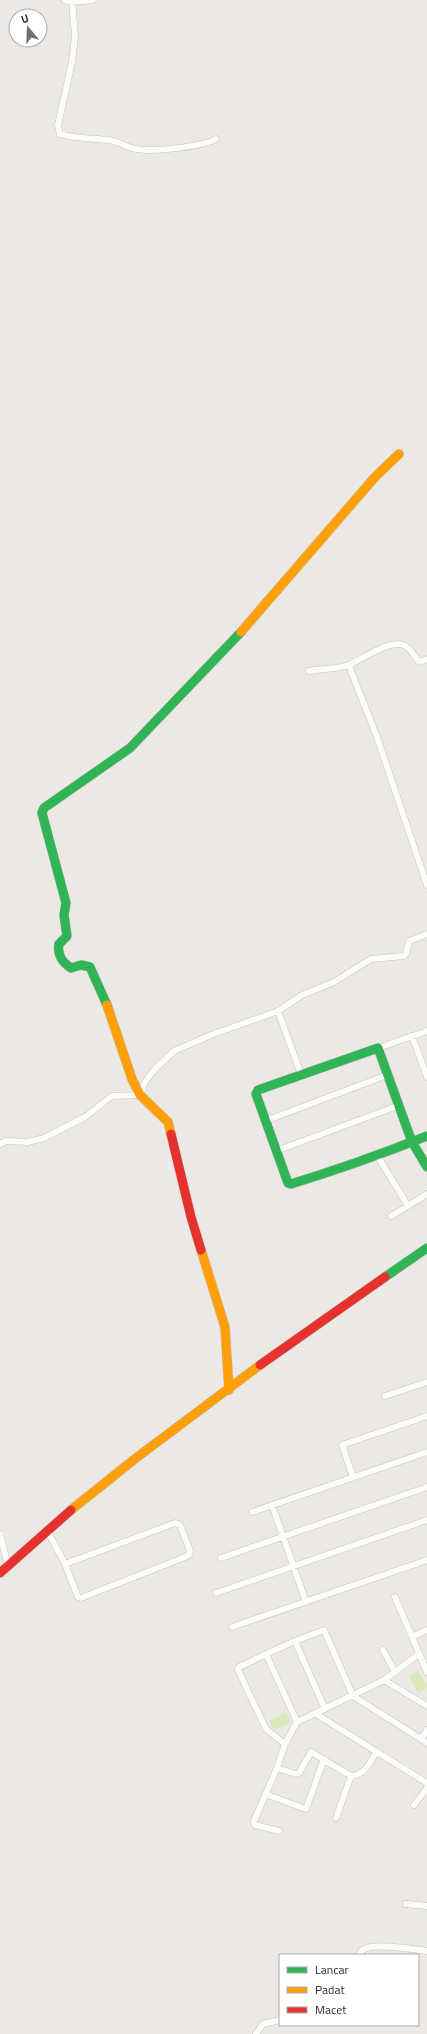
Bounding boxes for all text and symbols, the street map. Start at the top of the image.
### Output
north arrow [8,8,48,48]
text: U [19,10,31,27]
legend [279,1954,419,2026]
text: Lancar [315,1960,349,1979]
text: Padat [315,1980,345,1999]
text: Macet [315,2000,347,2019]

